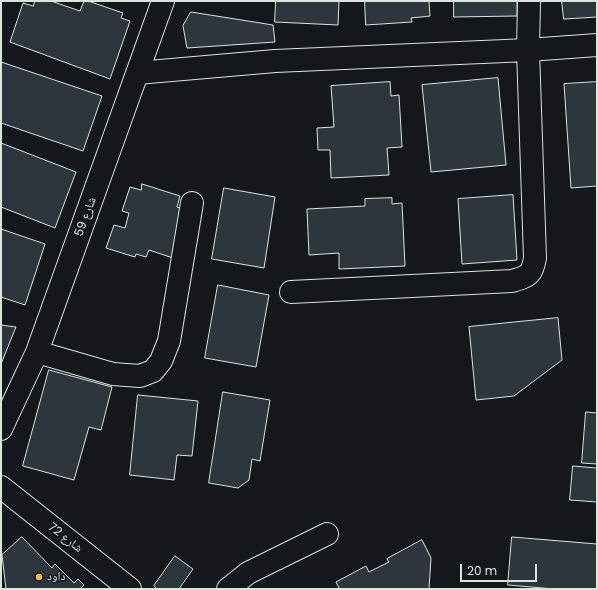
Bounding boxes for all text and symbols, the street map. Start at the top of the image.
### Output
street label: شارع 59 [72,195,100,239]
street label: شارع 72 [45,520,85,556]
scale bar [462,556,539,582]
text: 20 m [467,562,497,579]
place label: داود [47,570,65,584]
marker: داود [34,572,44,582]

